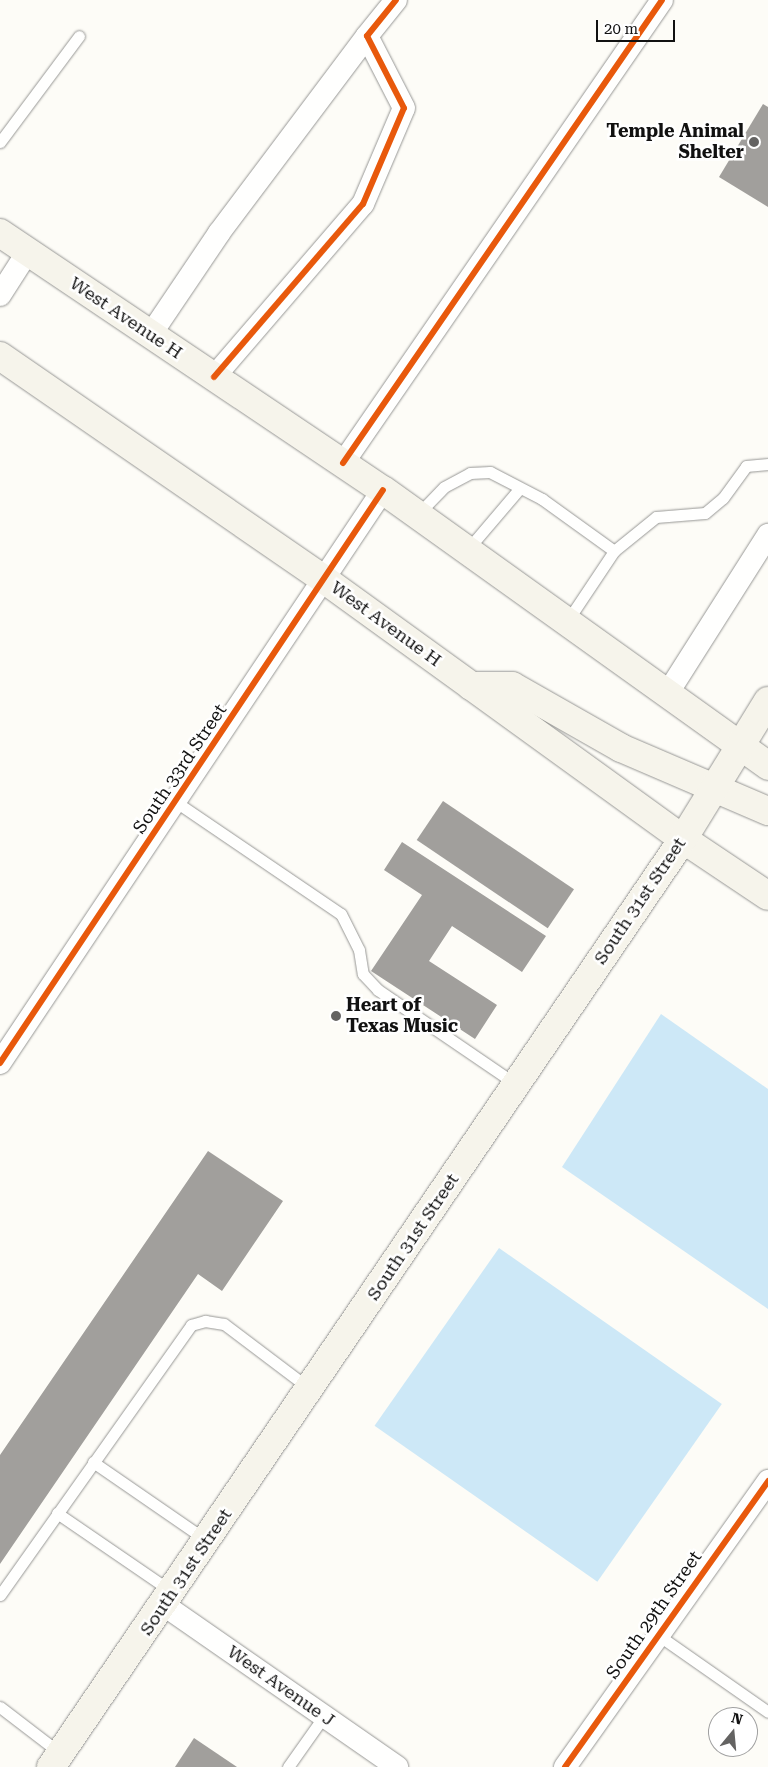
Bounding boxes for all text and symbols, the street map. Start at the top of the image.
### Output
scale bar [598,10,677,42]
text: 20 m [604,20,638,38]
place label: Temple Animal Shelter [606,121,744,163]
marker: Temple Animal Shelter [748,136,760,148]
street label: West Avenue H [66,272,186,364]
street label: West Avenue H [327,577,445,671]
street label: South 33rd Street [129,700,231,838]
street label: South 31st Street [590,834,690,968]
place label: Heart of Texas Music [346,995,458,1038]
marker: Heart of Texas Music [330,1010,342,1022]
street label: South 31st Street [363,1170,463,1304]
street label: South 31st Street [136,1505,236,1639]
street label: South 29th Street [602,1547,706,1683]
street label: West Avenue J [223,1641,339,1731]
north arrow [708,1707,758,1757]
text: N [730,1709,745,1728]

